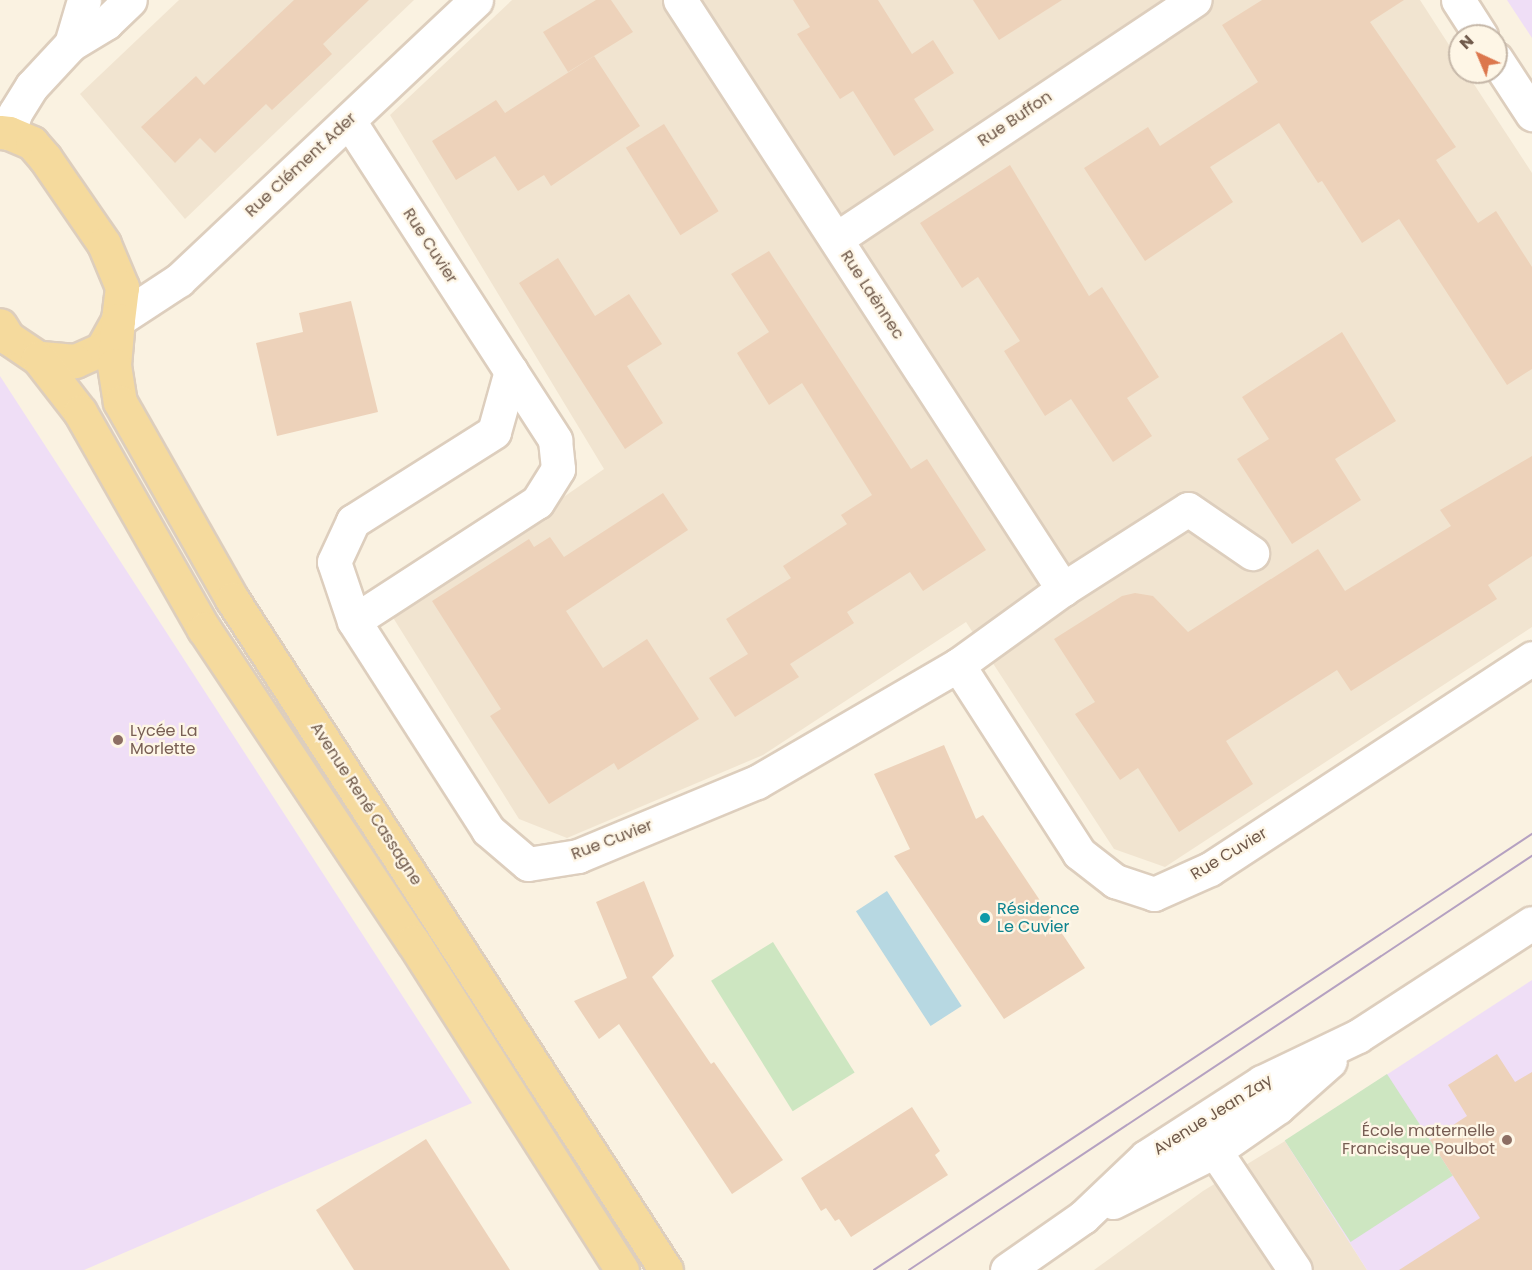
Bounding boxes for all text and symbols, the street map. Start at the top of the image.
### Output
north arrow [1448,24,1508,84]
text: N [1454,30,1479,55]
street label: Rue Buffon [974,87,1056,151]
street label: Rue Clément Ader [242,109,360,221]
street label: Rue Cuvier [399,205,461,287]
street label: Rue Laënnec [836,247,908,343]
street label: Avenue René Cassagne [306,719,426,889]
place label: Lycée La Morlette [130,721,197,759]
marker: Lycée La Morlette [111,733,125,747]
street label: Rue Cuvier [569,816,655,864]
street label: Rue Cuvier [1187,824,1271,884]
place label: Résidence Le Cuvier [997,899,1080,937]
marker: Résidence Le Cuvier [978,911,992,925]
street label: Avenue Jean Zay [1150,1071,1276,1159]
place label: École maternelle Francisque Poulbot [1342,1121,1495,1159]
marker: École maternelle Francisque Poulbot [1500,1133,1514,1147]

